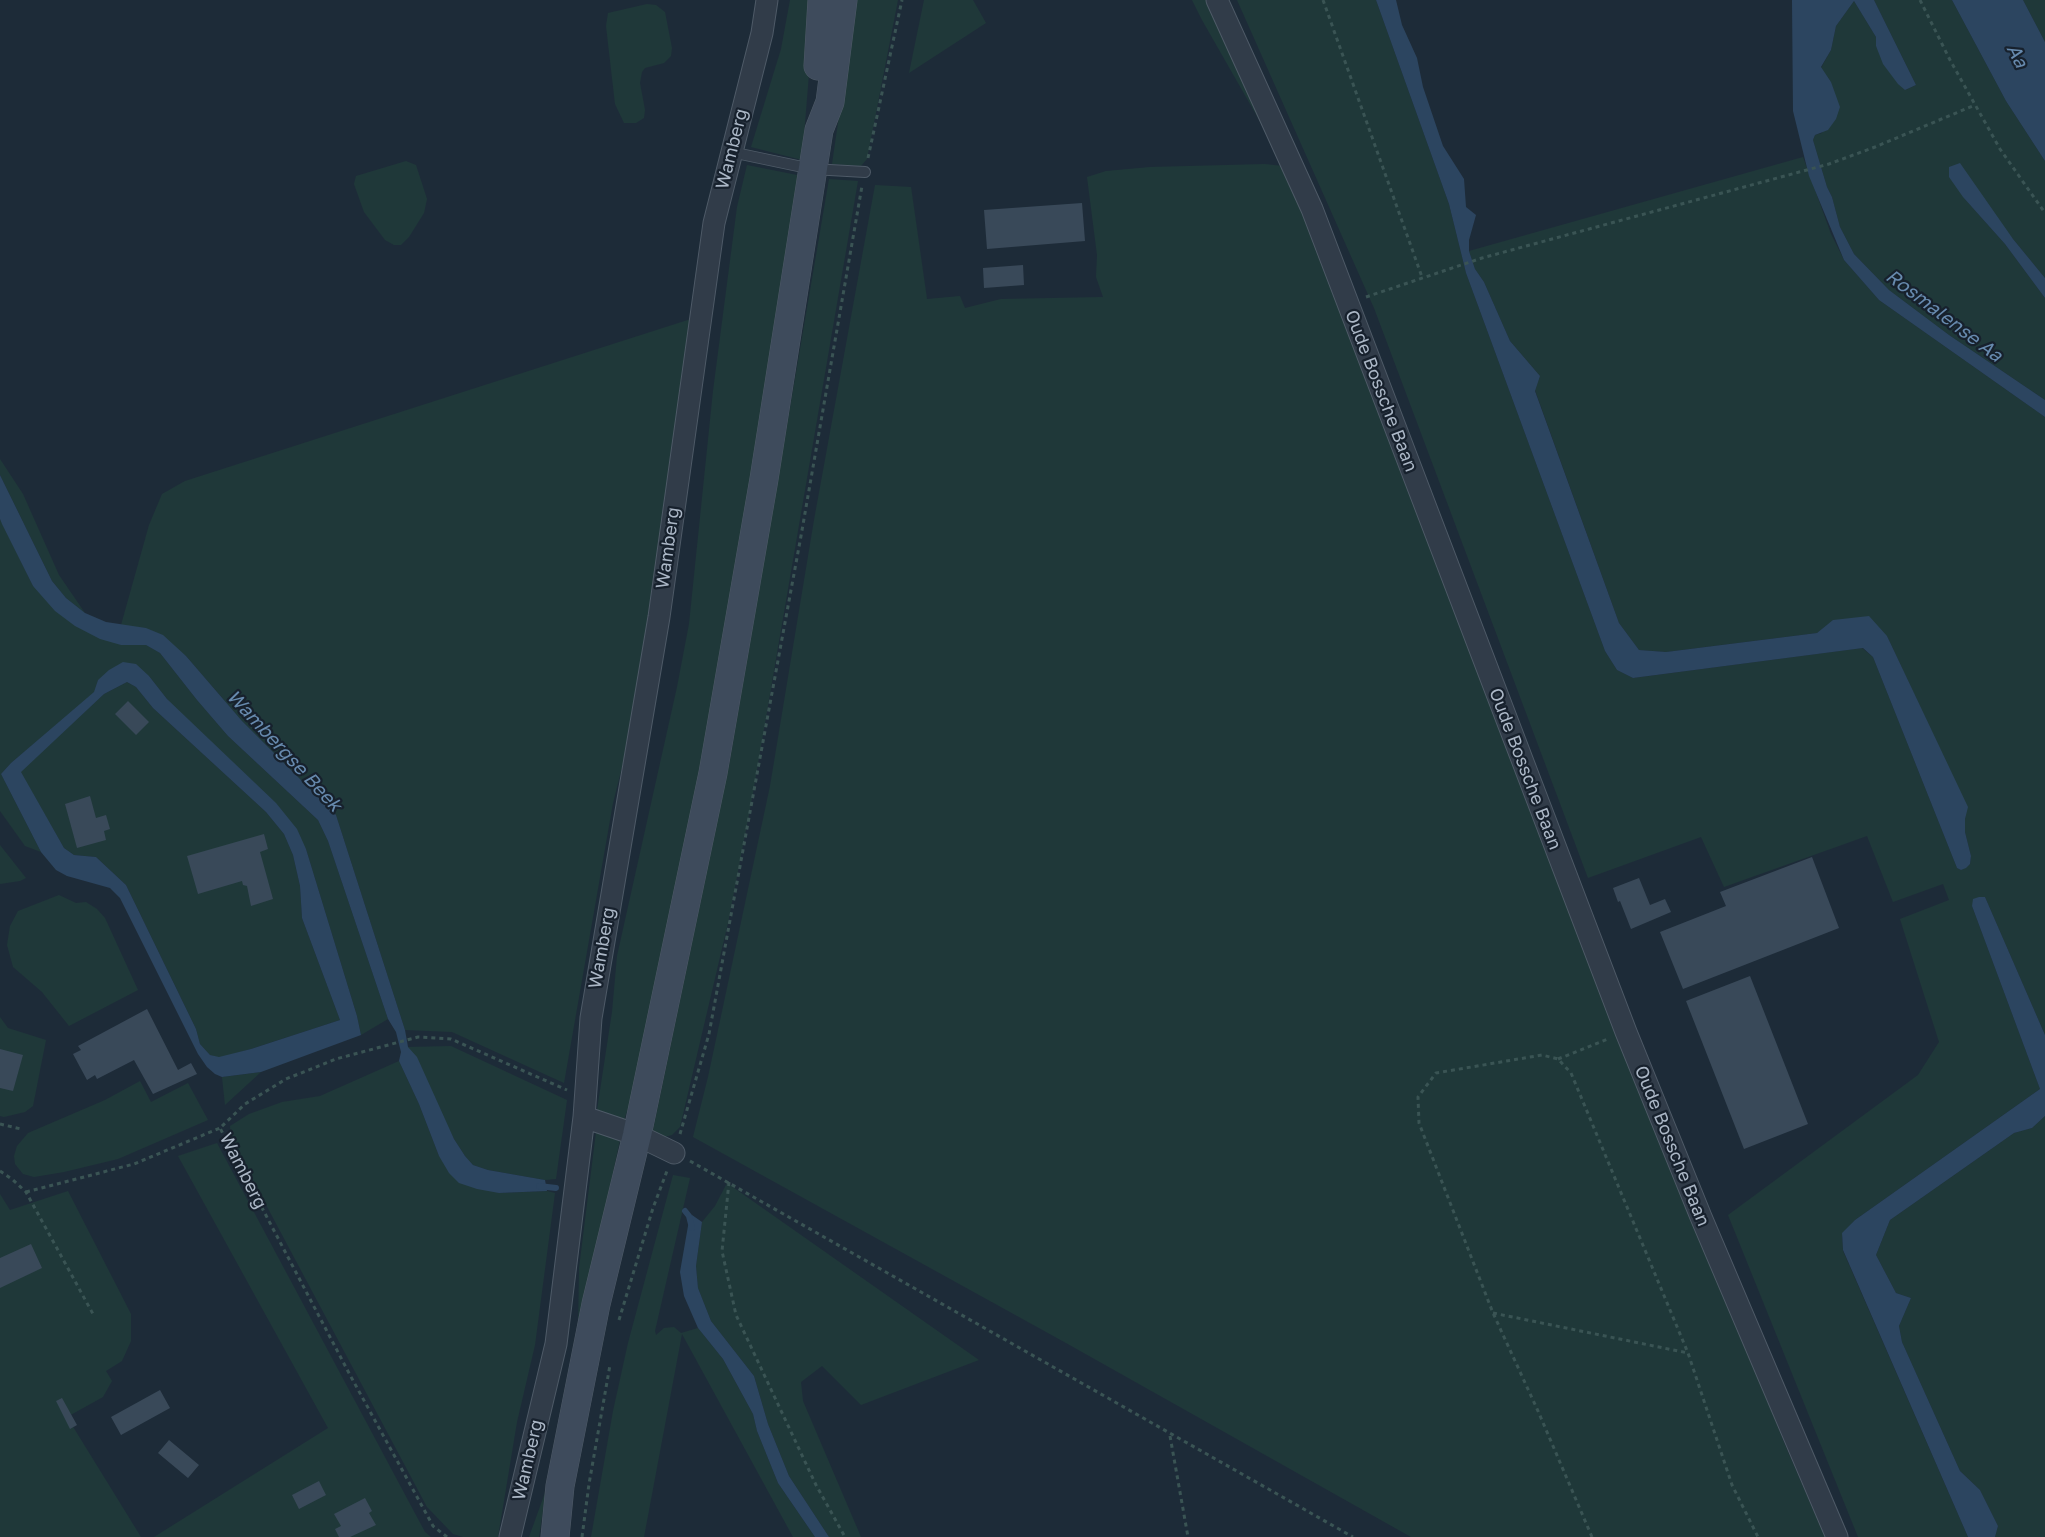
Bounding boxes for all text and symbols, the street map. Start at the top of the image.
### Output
water label: Aa [2002,40,2032,72]
street label: Wamberg [712,107,752,191]
water label: Rosmalense Aa [1881,265,2007,367]
street label: Oude Bossche Baan [1340,307,1422,475]
street label: Wamberg [652,506,684,590]
water label: Wambergse Beek [222,685,346,817]
street label: Oude Bossche Baan [1484,685,1566,853]
street label: Wamberg [584,906,620,990]
street label: Oude Bossche Baan [1630,1062,1714,1230]
street label: Wamberg [215,1130,271,1212]
street label: Wamberg [508,1418,548,1502]

